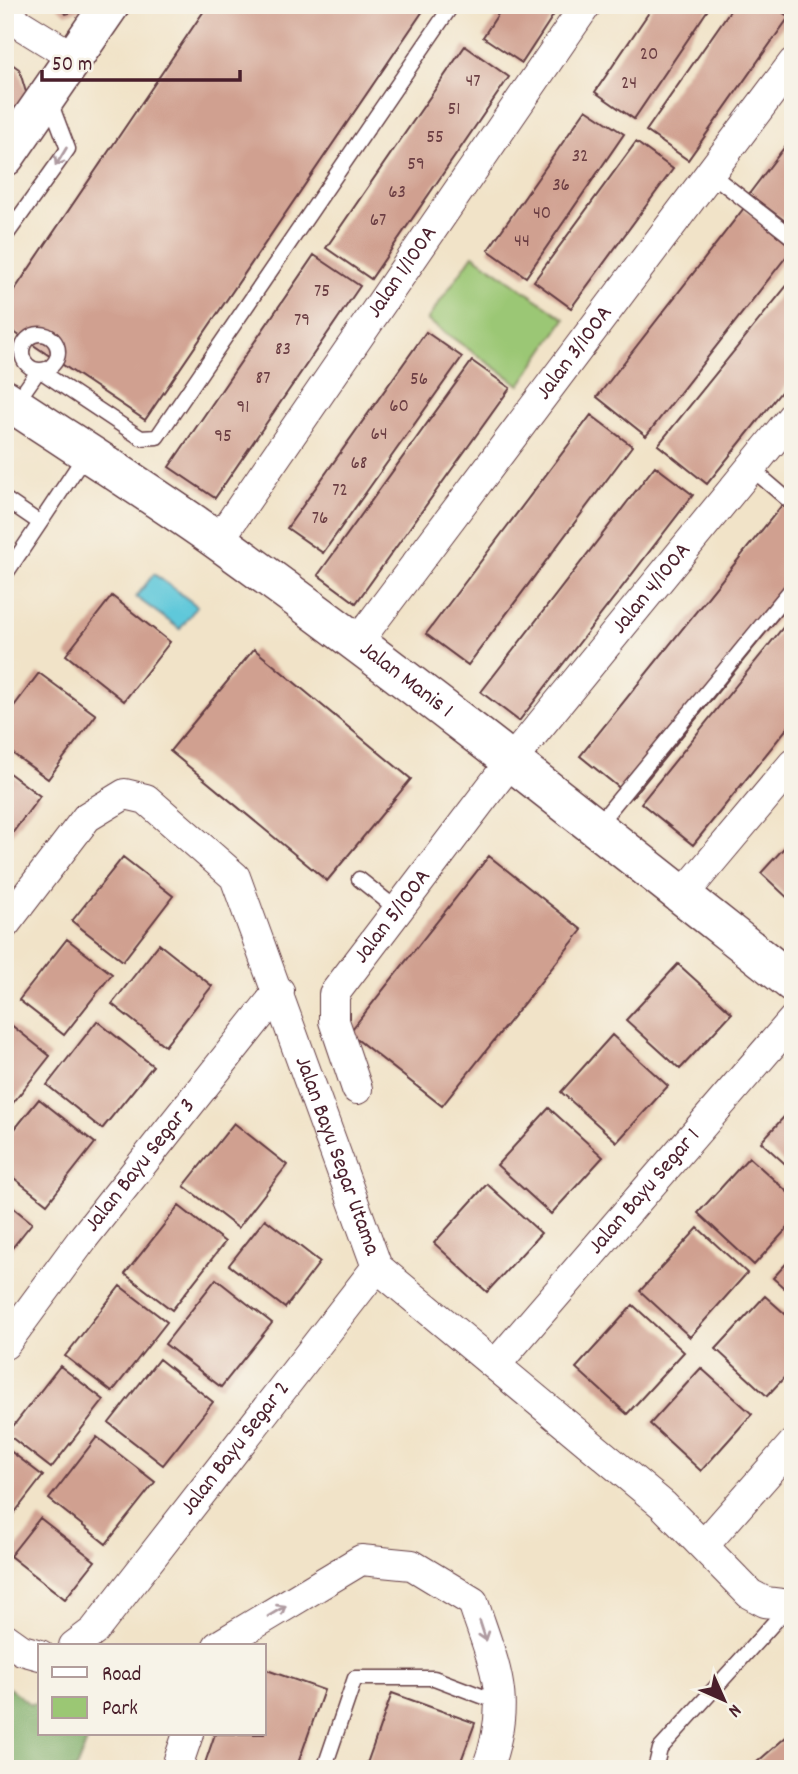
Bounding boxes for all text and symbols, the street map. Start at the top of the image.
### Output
scale bar [42,38,240,82]
house number: 20 [640,42,658,69]
text: 50 m [52,51,92,81]
house number: 47 [465,69,481,96]
house number: 24 [621,71,637,98]
house number: 51 [448,97,460,124]
house number: 55 [426,125,444,152]
house number: 32 [572,144,588,171]
one-way arrow [54,147,69,166]
house number: 59 [407,152,425,179]
house number: 36 [552,173,570,200]
house number: 63 [388,180,406,207]
house number: 40 [533,201,551,228]
house number: 67 [370,208,386,235]
street label: Jalan 1/100A [359,219,446,325]
house number: 44 [514,229,530,256]
house number: 75 [314,279,330,306]
street label: Jalan 3/100A [528,299,621,407]
house number: 79 [294,308,310,335]
house number: 83 [275,337,291,364]
house number: 87 [256,366,270,393]
house number: 56 [410,367,428,394]
house number: 60 [389,394,409,421]
house number: 91 [237,395,249,422]
house number: 64 [370,422,388,449]
house number: 95 [214,424,232,451]
house number: 68 [351,451,367,478]
house number: 72 [332,478,348,505]
house number: 76 [312,506,328,533]
street label: Jalan 4/100A [604,536,700,642]
street label: Jalan Manis 1 [352,634,460,727]
street label: Jalan 5/100A [346,862,440,971]
street label: Jalan Bayu Segar Utama [285,1052,388,1261]
street label: Jalan Bayu Segar 3 [77,1092,204,1240]
street label: Jalan Bayu Segar 1 [581,1121,709,1262]
street label: Jalan Bayu Segar 2 [173,1374,299,1523]
one-way arrow [266,1604,286,1618]
one-way arrow [478,1619,490,1641]
legend [38,1644,266,1736]
text: Road [102,1661,141,1691]
north arrow [690,1666,760,1736]
text: Park [102,1695,138,1725]
text: N [721,1697,746,1722]

